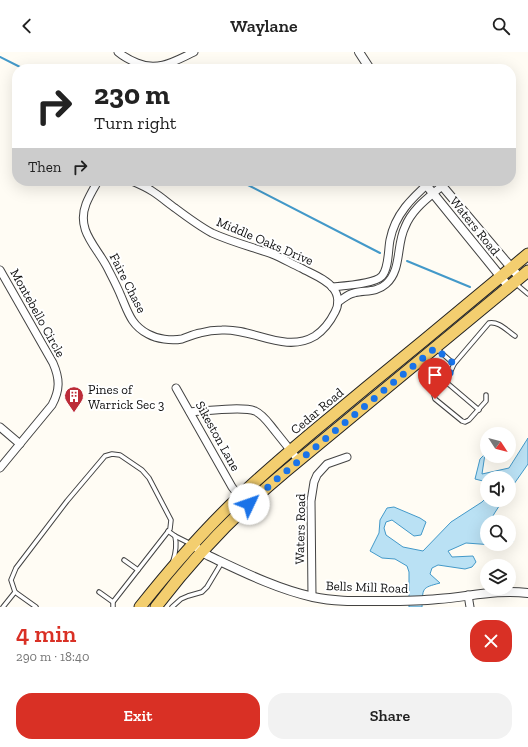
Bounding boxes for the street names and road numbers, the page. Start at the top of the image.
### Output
street label: Waters Road [447,194,503,258]
street label: Middle Oaks Drive [214,214,316,268]
street label: Faire Chase [106,251,150,315]
street label: Montebello Circle [7,266,69,360]
street label: Cedar Road [288,385,346,437]
street label: Sikeston Lane [193,398,243,474]
street label: Waters Road [292,493,308,565]
street label: Bells Mill Road [326,578,408,596]

